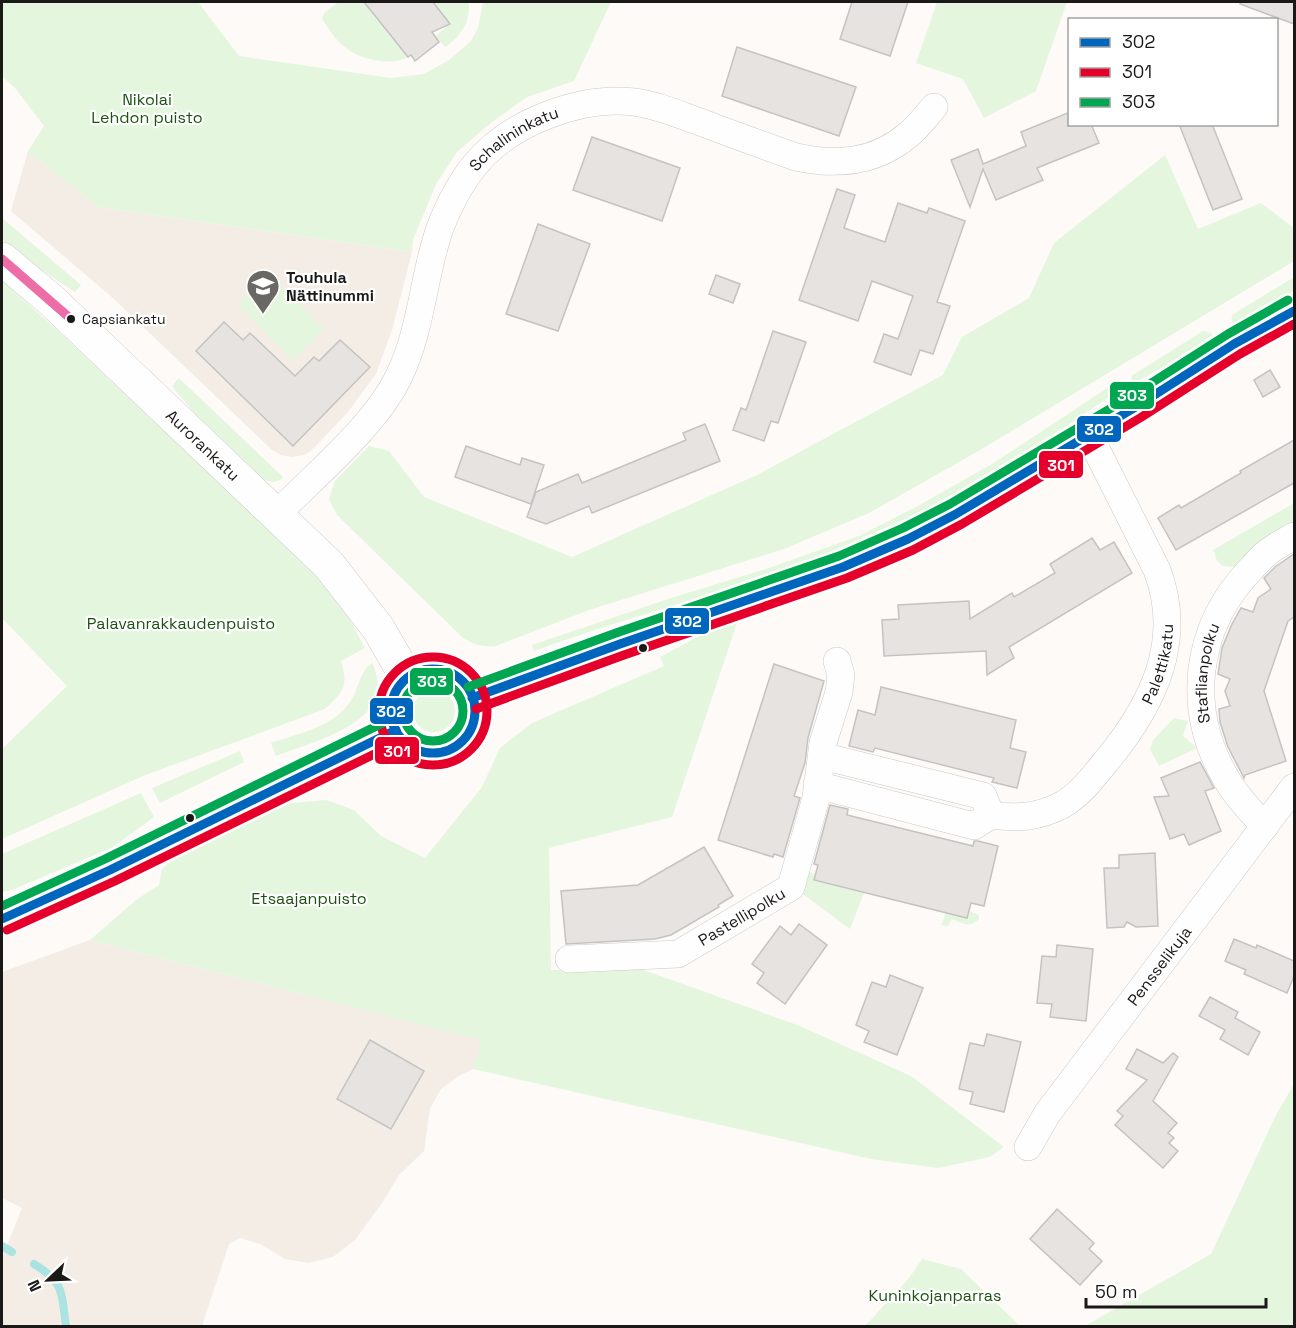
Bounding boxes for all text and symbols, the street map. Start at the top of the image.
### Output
legend [1068,18,1278,126]
text: 302 [1122,30,1155,53]
text: 301 [1122,60,1152,83]
park label: Nikolai Lehdon puisto [91,89,203,128]
text: 303 [1122,90,1155,113]
street label: Schalininkatu [464,101,561,175]
place label: Touhula Nättinummi [286,267,374,306]
school or university icon: Touhula Nättinummi [245,268,281,315]
place label: Capsiankatu [82,310,165,328]
marker: Capsiankatu [65,313,77,325]
line badge: 303 [1109,381,1155,410]
text: 303 [1117,385,1147,406]
street label: Aurorankatu [162,405,245,485]
line badge: 302 [1076,415,1122,443]
text: 302 [1084,419,1114,440]
line badge: 301 [1038,450,1084,479]
text: 301 [1047,455,1075,476]
line badge: 302 [664,607,710,635]
text: 302 [672,611,702,632]
park label: Palavanrakkaudenpuisto [87,613,275,634]
street label: Staflianpolku [1190,620,1224,725]
street label: Palettikatu [1136,623,1178,708]
unlabelled marker [637,642,649,654]
line badge: 303 [409,667,454,696]
text: 303 [417,671,447,692]
line badge: 302 [369,697,414,725]
text: 302 [376,701,406,722]
line badge: 301 [374,736,420,765]
text: 301 [383,741,411,762]
unlabelled marker [184,812,196,824]
street label: Pastellipolku [694,882,789,950]
park label: Etsaajanpuisto [251,888,367,909]
street label: Pensselikuja [1122,922,1196,1010]
north arrow [18,1250,78,1310]
scale bar [1086,1271,1266,1309]
text: N [23,1277,46,1295]
text: 50 m [1095,1280,1137,1303]
park label: Kuninkojanparras [869,1285,1001,1306]

